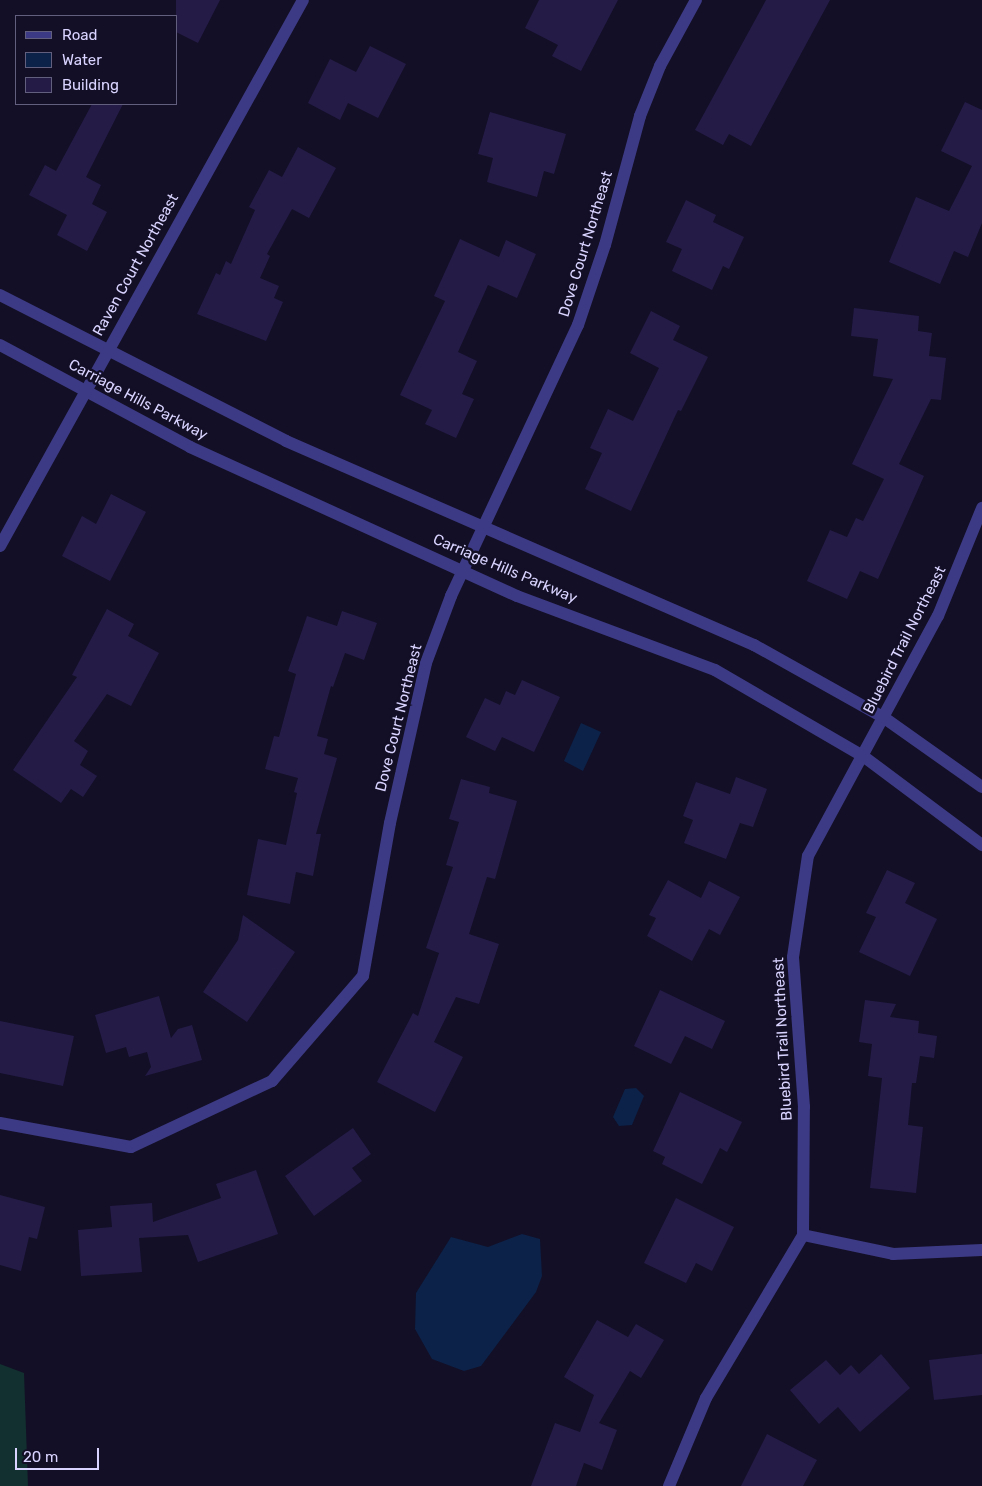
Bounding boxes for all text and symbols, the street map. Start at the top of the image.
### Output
legend [15,15,178,105]
text: Road [62,26,98,44]
text: Water [62,51,102,69]
text: Building [62,76,119,94]
street label: Dove Court Northeast [555,169,617,319]
street label: Raven Court Northeast [89,191,183,339]
street label: Carriage Hills Parkway [65,356,211,444]
street label: Carriage Hills Parkway [430,530,580,608]
street label: Bluebird Trail Northeast [860,563,950,717]
street label: Dove Court Northeast [372,642,426,794]
street label: Bluebird Trail Northeast [770,957,796,1121]
scale bar [18,1438,101,1470]
text: 20 m [23,1448,58,1466]

